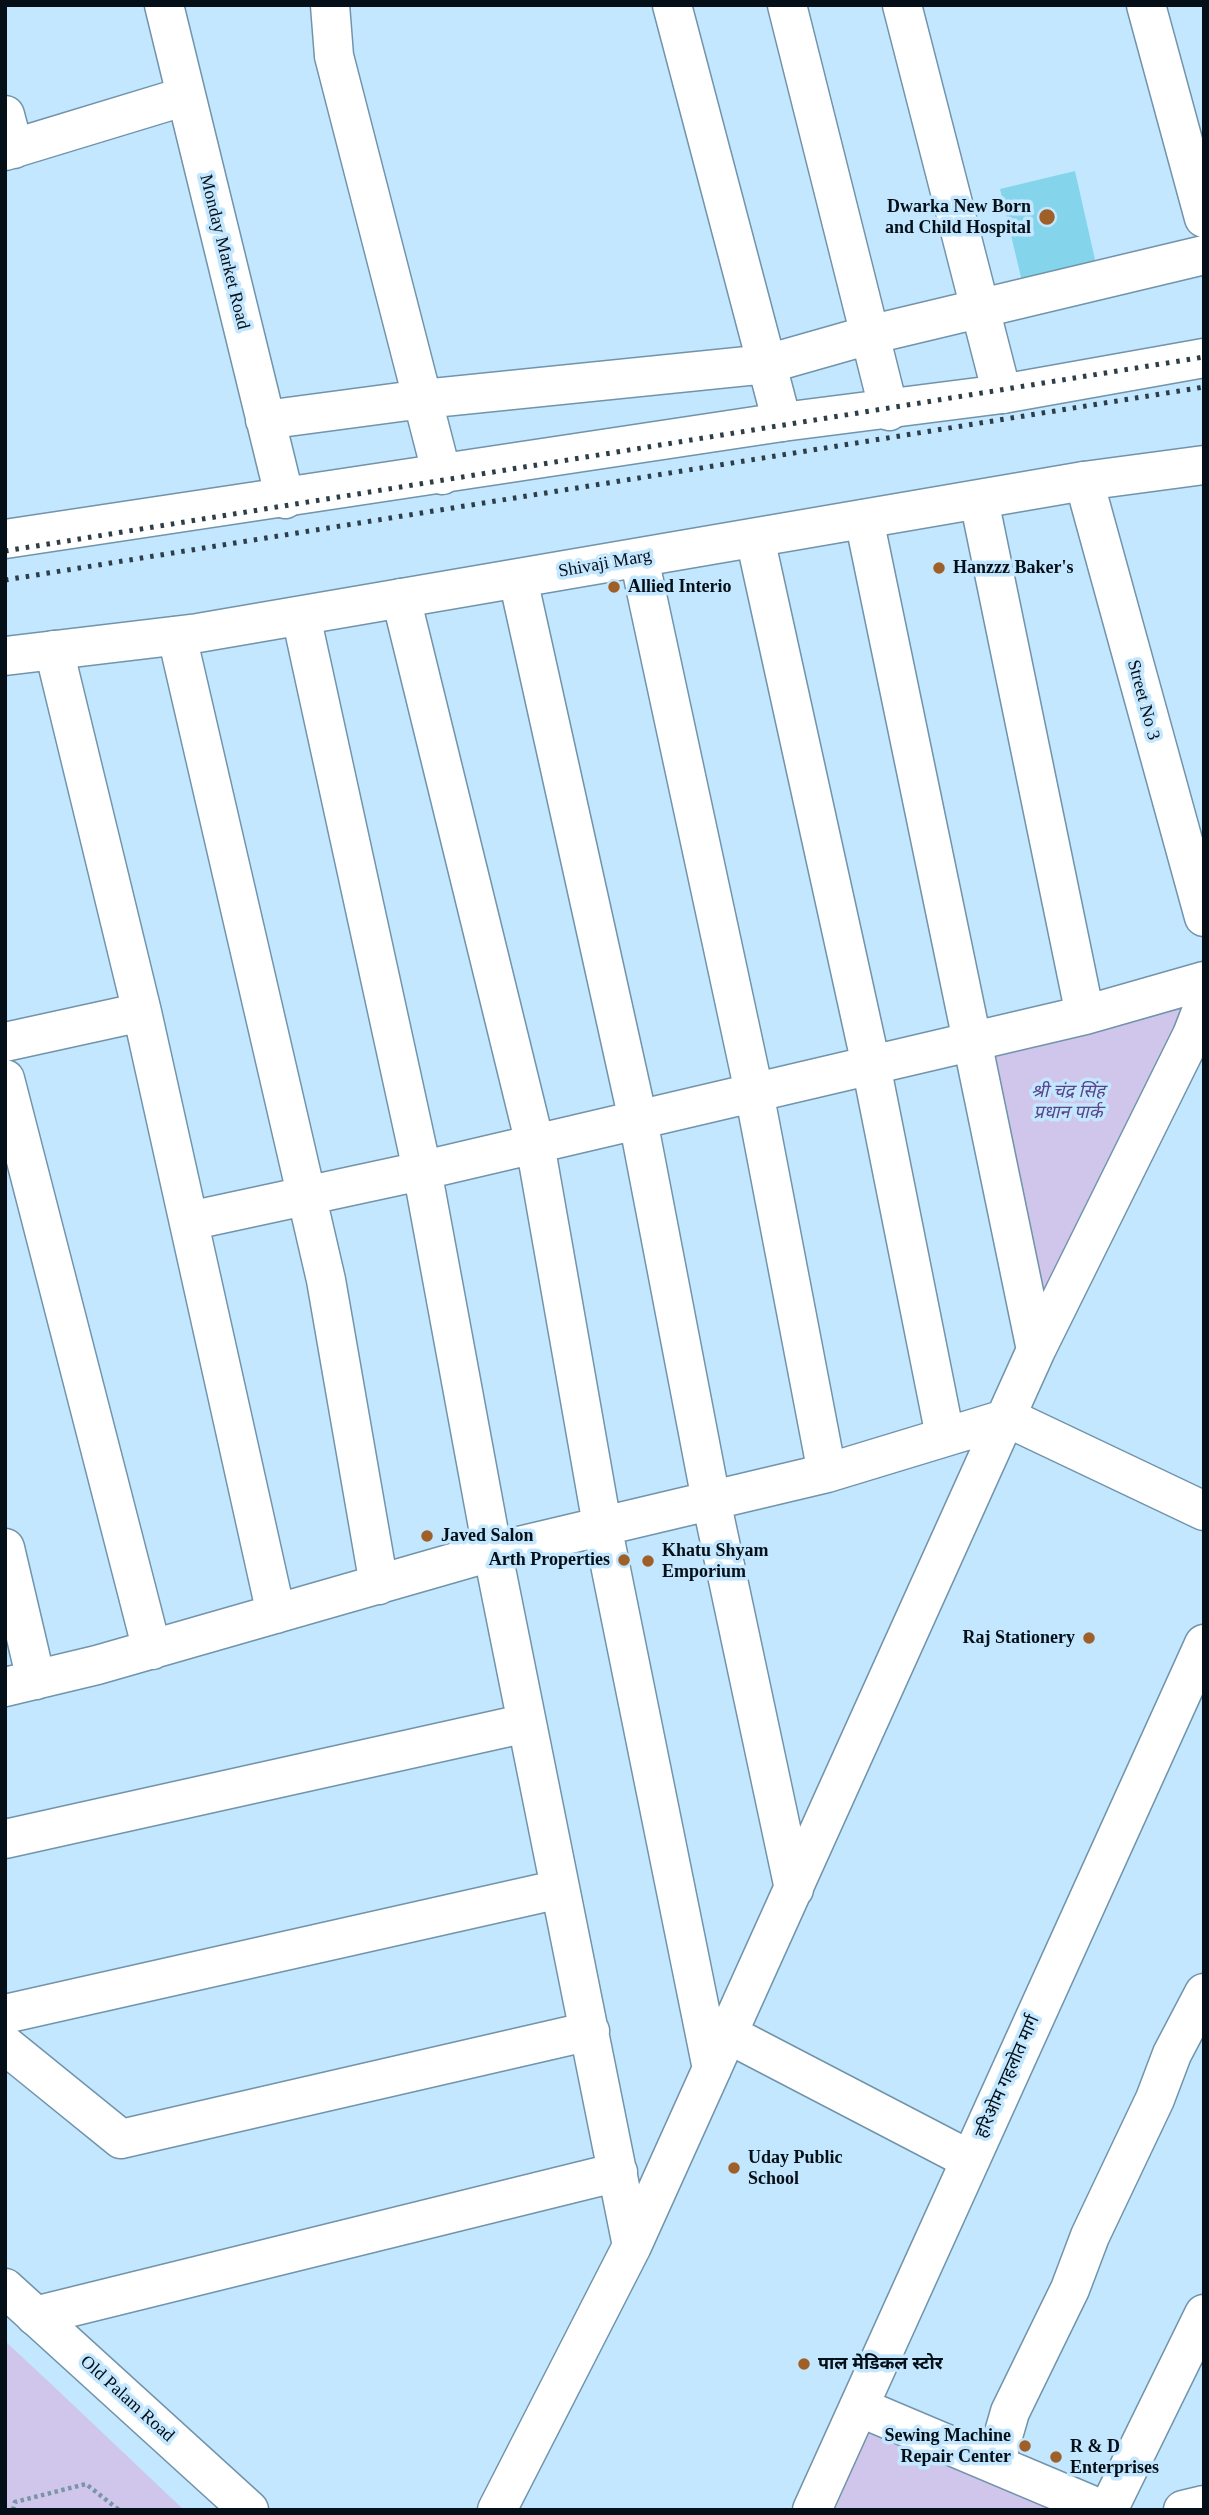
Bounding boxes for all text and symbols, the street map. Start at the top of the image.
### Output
street label: Monday Market Road [194,172,254,332]
place label: Dwarka New Born and Child Hospital [885,196,1031,238]
marker: Dwarka New Born and Child Hospital [1037,207,1057,227]
street label: Shivaji Marg [557,545,653,583]
place label: Hanzzz Baker's [953,557,1073,579]
marker: Hanzzz Baker's [931,560,947,576]
place label: Allied Interio [628,576,731,598]
marker: Allied Interio [606,579,622,595]
street label: Street No 3 [1122,658,1164,742]
park label: श्री चंद्र सिंह प्रधान पार्क [1031,1081,1105,1124]
place label: Javed Salon [441,1525,534,1547]
marker: Javed Salon [419,1528,435,1544]
place label: Khatu Shyam Emporium [662,1540,769,1582]
place label: Arth Properties [489,1549,610,1571]
marker: Arth Properties [616,1552,632,1568]
marker: Khatu Shyam Emporium [640,1553,656,1569]
place label: Raj Stationery [963,1627,1075,1649]
marker: Raj Stationery [1081,1630,1097,1646]
street label: हरिओम गहलोत मार्ग [971,2012,1045,2142]
place label: Uday Public School [748,2147,843,2190]
marker: Uday Public School [726,2160,742,2176]
street label: Old Palam Road [76,2351,178,2447]
place label: पाल मेडिकल स्टोर [818,2353,943,2375]
marker: पाल मेडिकल स्टोर [796,2356,812,2372]
place label: Sewing Machine Repair Center [884,2425,1011,2468]
place label: R & D Enterprises [1070,2436,1159,2478]
marker: Sewing Machine Repair Center [1017,2438,1033,2454]
marker: R & D Enterprises [1048,2449,1064,2465]

